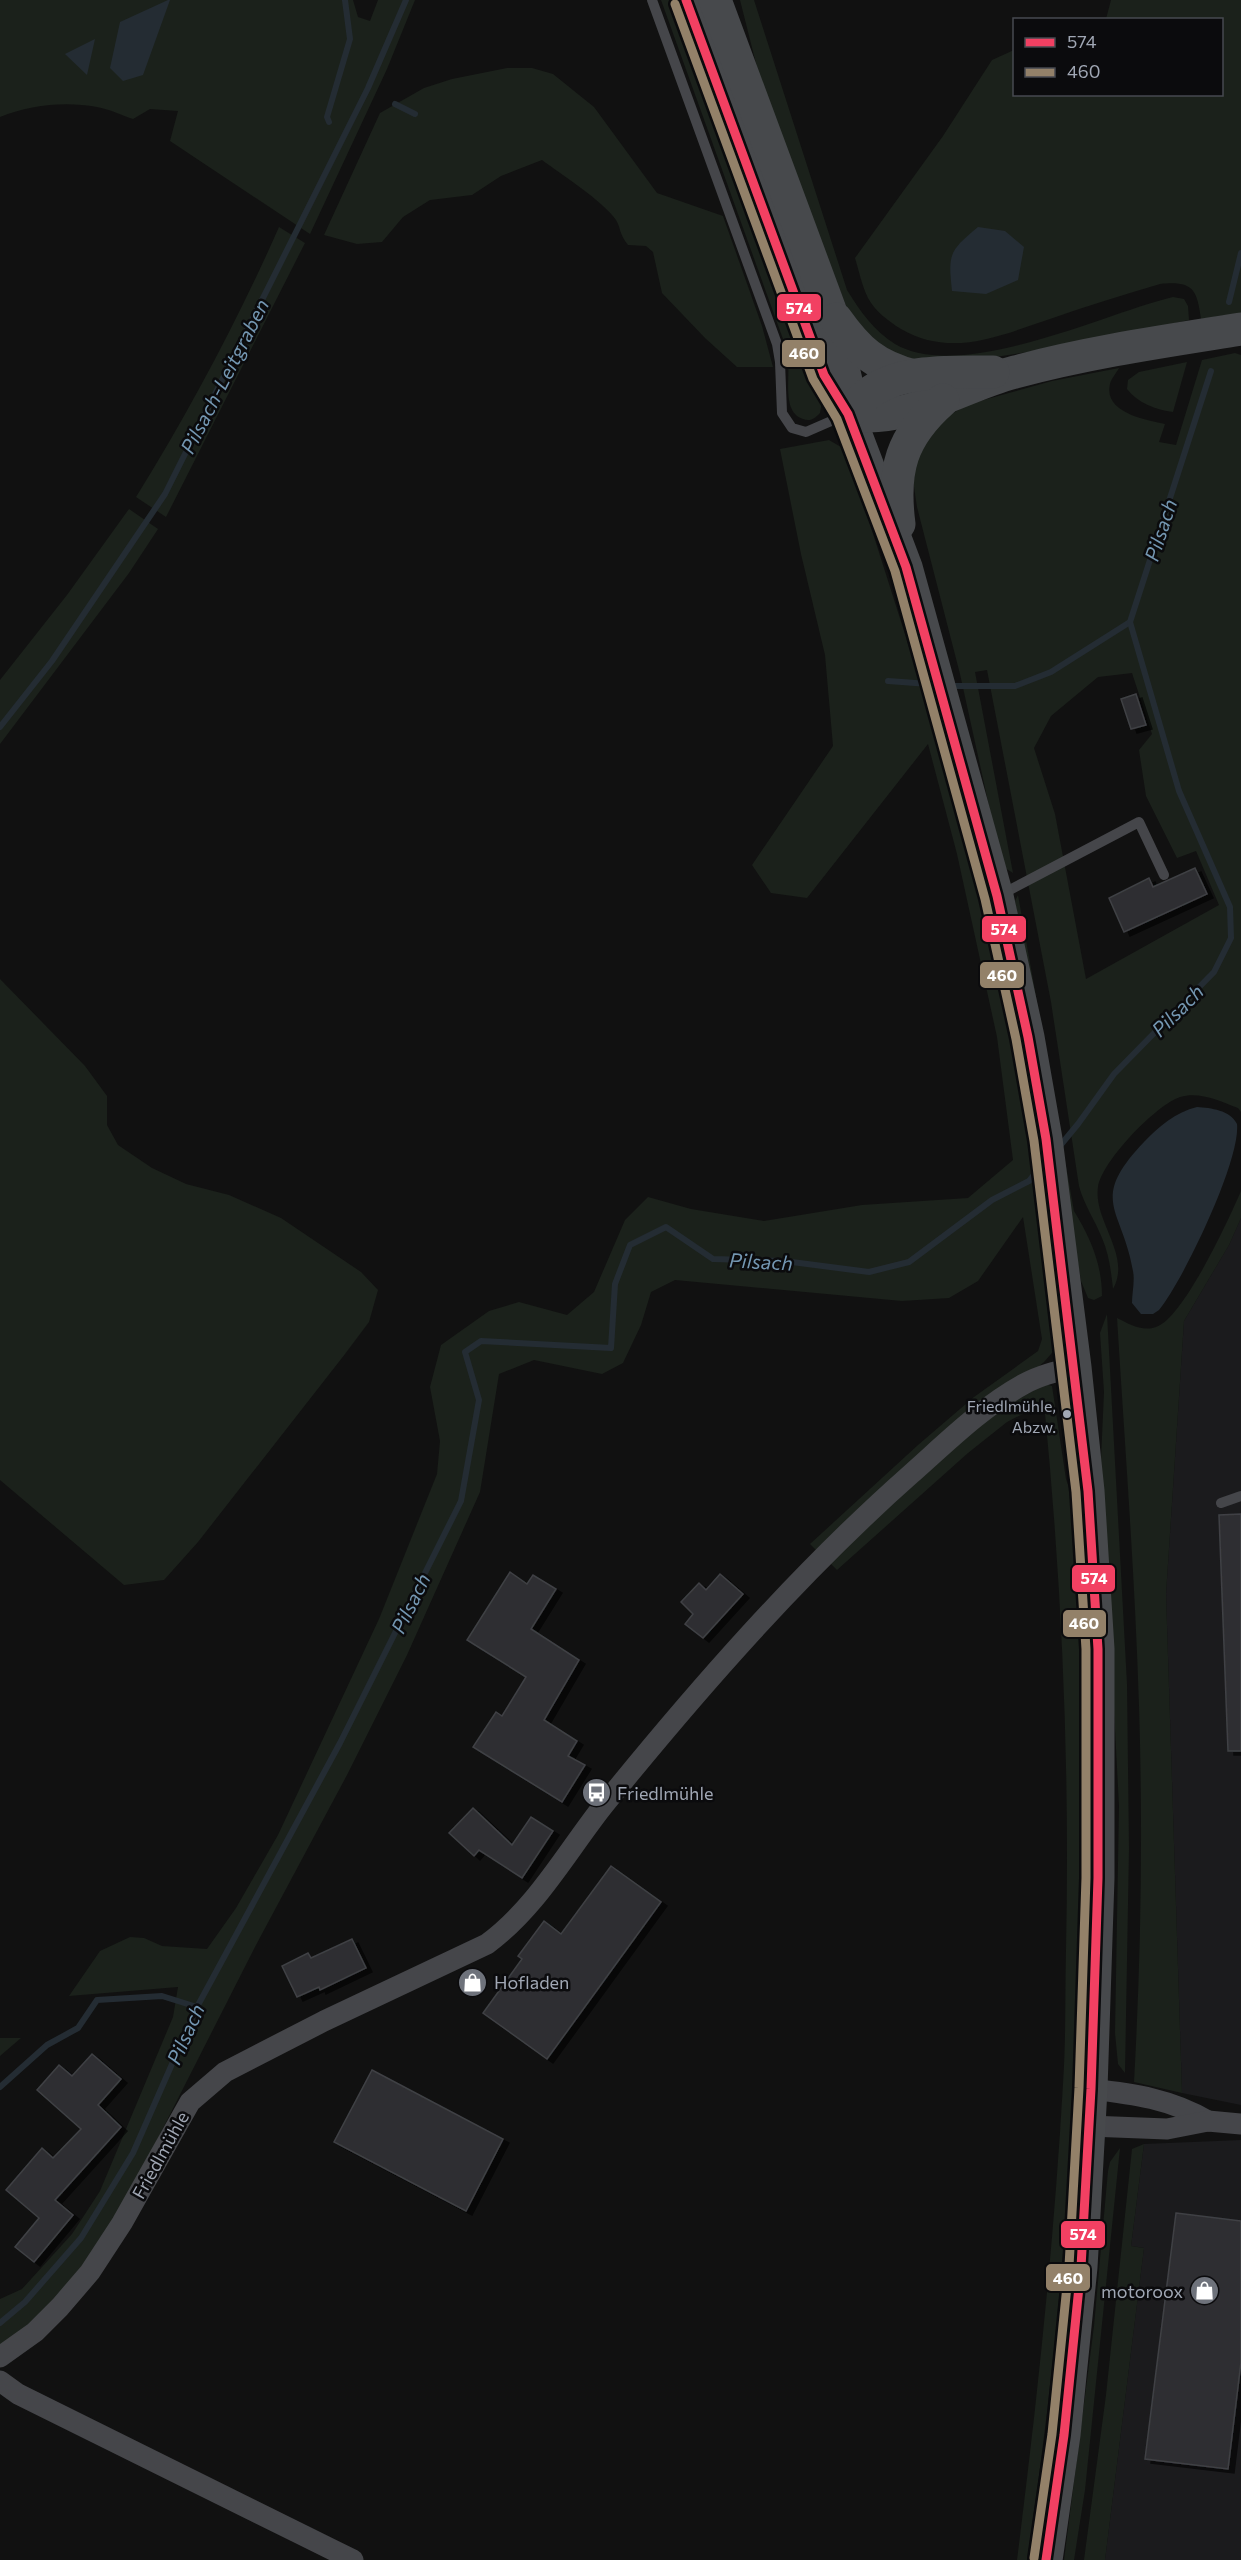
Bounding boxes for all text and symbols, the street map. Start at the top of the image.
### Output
legend [1013,18,1223,96]
text: 574 [1067,30,1097,52]
text: 460 [1067,60,1100,82]
line badge: 574 [776,293,822,322]
water label: Pilsach-Leitgraben [175,295,273,457]
text: 574 [786,298,813,317]
line badge: 460 [781,339,826,368]
text: 460 [789,343,819,362]
water label: Pilsach [1139,496,1181,564]
line badge: 574 [981,915,1027,943]
text: 574 [991,919,1018,938]
line badge: 460 [979,961,1025,989]
text: 460 [987,965,1017,984]
water label: Pilsach [1146,979,1208,1041]
water label: Pilsach [729,1247,793,1275]
place label: Friedlmühle, Abzw. [967,1396,1056,1436]
marker: Friedlmühle, Abzw. [1061,1408,1073,1420]
line badge: 574 [1071,1564,1116,1593]
text: 574 [1081,1568,1108,1587]
water label: Pilsach [385,1569,435,1637]
line badge: 460 [1062,1609,1107,1638]
text: 460 [1069,1613,1099,1632]
bus stop icon: Friedlmühle [580,1777,612,1809]
place label: Friedlmühle [617,1782,713,1804]
shop icon: Hofladen [457,1966,489,1998]
place label: Hofladen [494,1971,569,1993]
water label: Pilsach [161,2000,209,2068]
street label: Friedlmühle [127,2107,193,2203]
line badge: 574 [1060,2220,1106,2249]
text: 574 [1070,2224,1097,2243]
line badge: 460 [1045,2263,1091,2292]
text: 460 [1053,2268,1083,2287]
shop icon: motoroox [1188,2275,1220,2307]
place label: motoroox [1101,2280,1183,2302]

